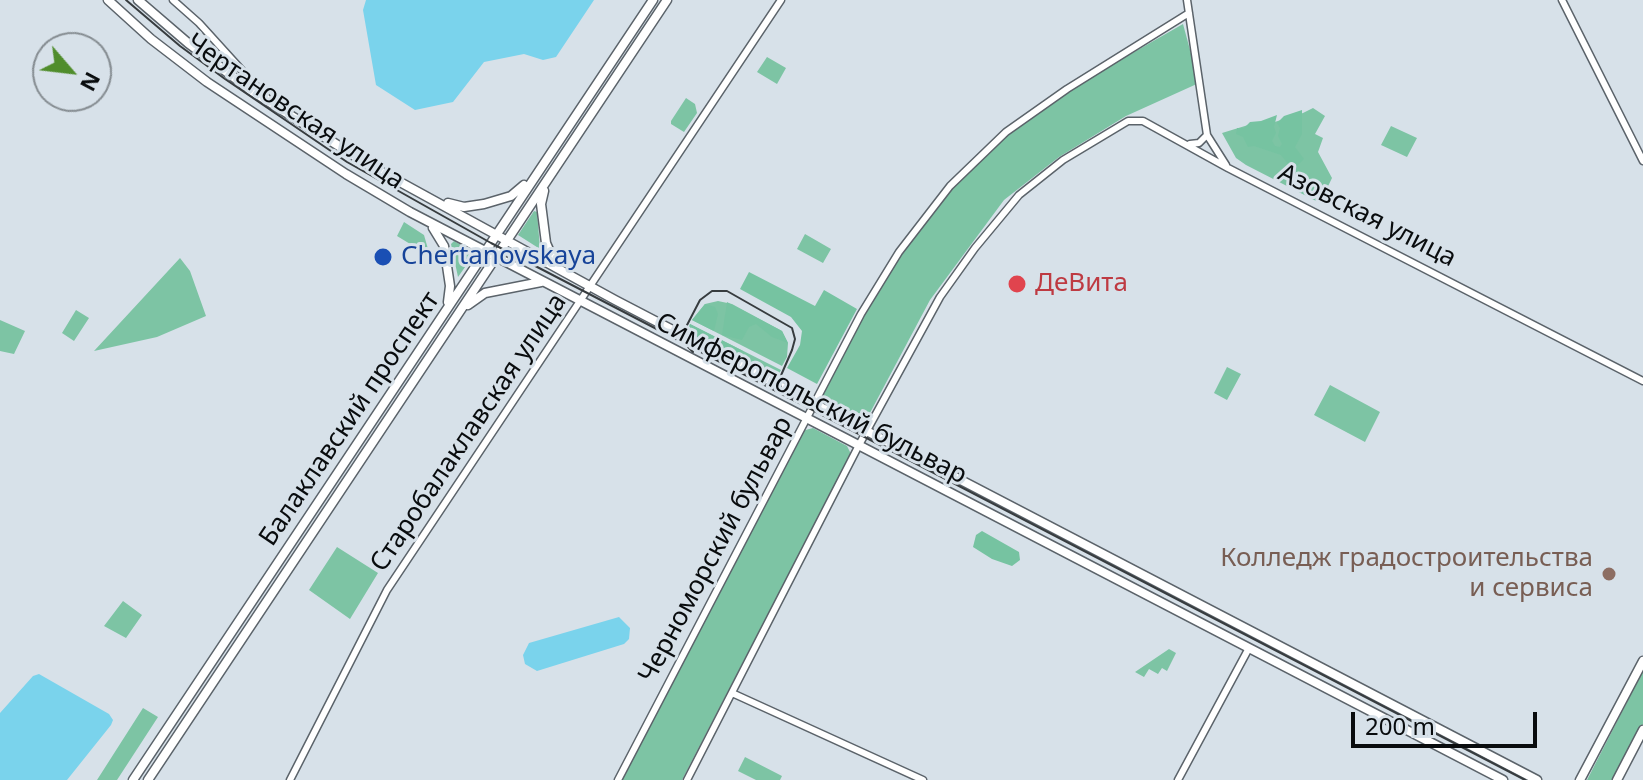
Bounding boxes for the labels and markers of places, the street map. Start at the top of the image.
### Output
place label: Chertanovskaya [401,241,596,273]
marker: Chertanovskaya [372,246,394,268]
place label: ДеВита [1035,268,1128,300]
marker: ДеВита [1006,273,1028,295]
place label: Колледж градостроительства и сервиса [1220,543,1593,604]
marker: Колледж градостроительства и сервиса [1600,565,1618,583]

